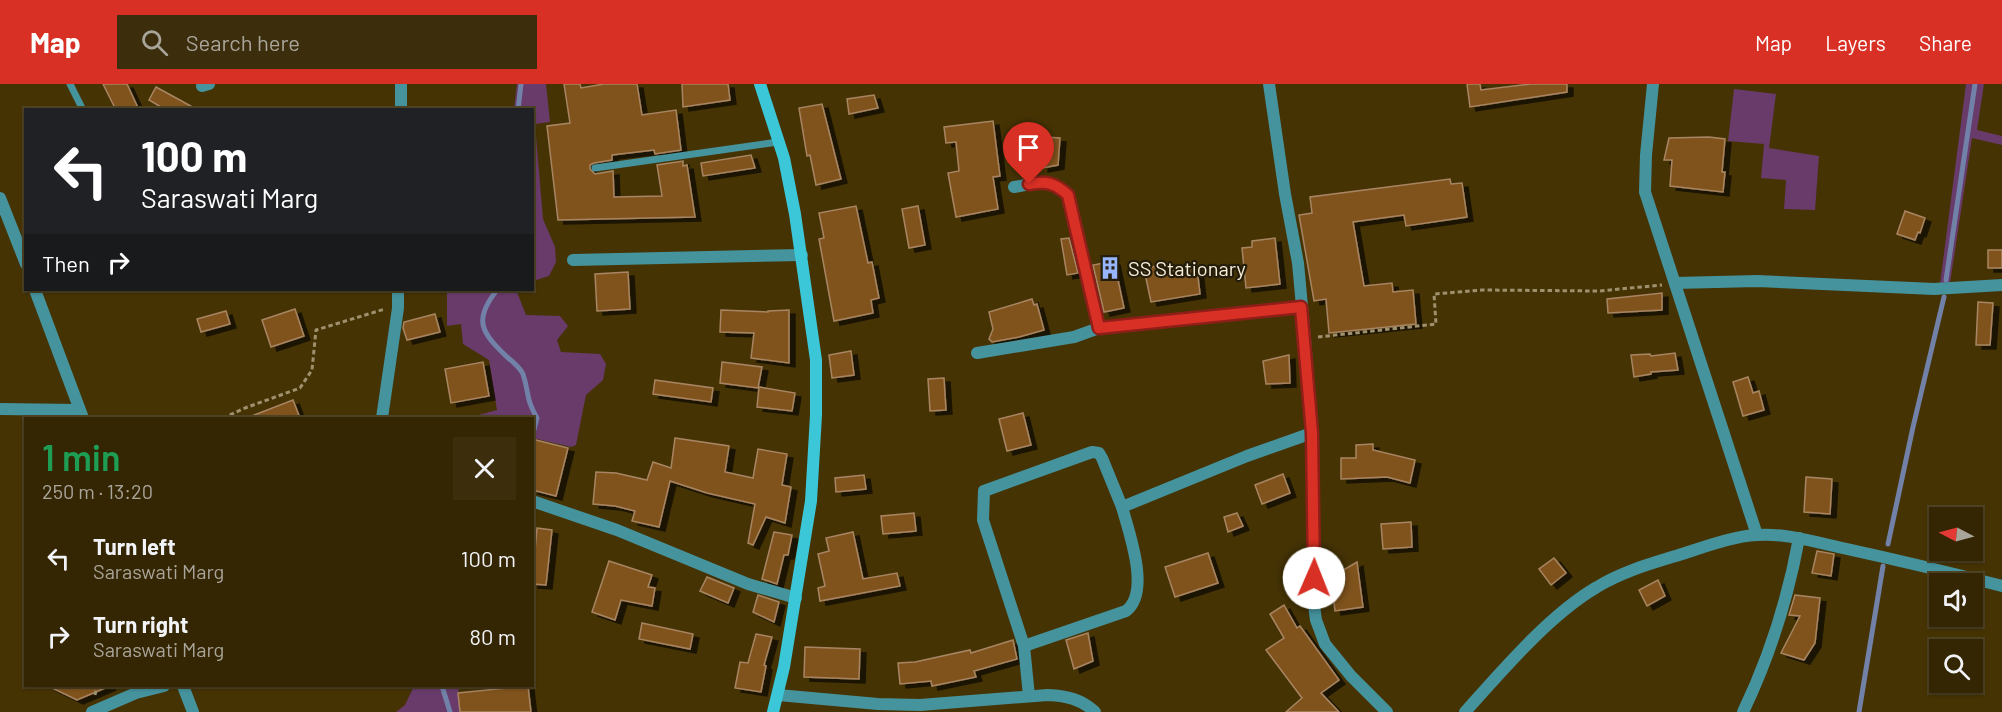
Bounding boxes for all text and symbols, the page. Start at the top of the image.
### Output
search box [117,15,537,69]
text: Map [30,25,81,59]
icon: search [138,26,171,59]
text: Search here [186,29,300,55]
text: Map [1755,30,1792,55]
text: Layers [1825,30,1886,55]
text: Share [1919,30,1972,55]
pin [1003,122,1054,184]
text: 100 m [141,130,247,180]
icon: arrive [1012,131,1045,164]
icon: left [42,132,120,210]
text: Saraswati Marg [141,181,318,213]
icon: right [102,246,135,279]
text: Then [42,250,90,276]
building icon: SS Stationary [1097,255,1123,281]
place label: SS Stationary [1128,256,1246,280]
text: 1 min [42,435,121,478]
button: close [453,437,516,500]
text: 250 m · 13:20 [42,479,153,503]
north arrow [1929,507,1983,561]
map controls [1929,507,1983,693]
text: Turn left [93,533,176,559]
icon: left [42,542,75,575]
text: 100 m [461,545,516,571]
position arrow [1282,546,1346,610]
text: Saraswati Marg [93,559,224,583]
button: sound [1929,573,1983,627]
text: Turn right [93,611,188,637]
icon: right [42,620,75,653]
text: 80 m [470,623,516,649]
text: Saraswati Marg [93,637,224,661]
button: search [1929,639,1983,693]

